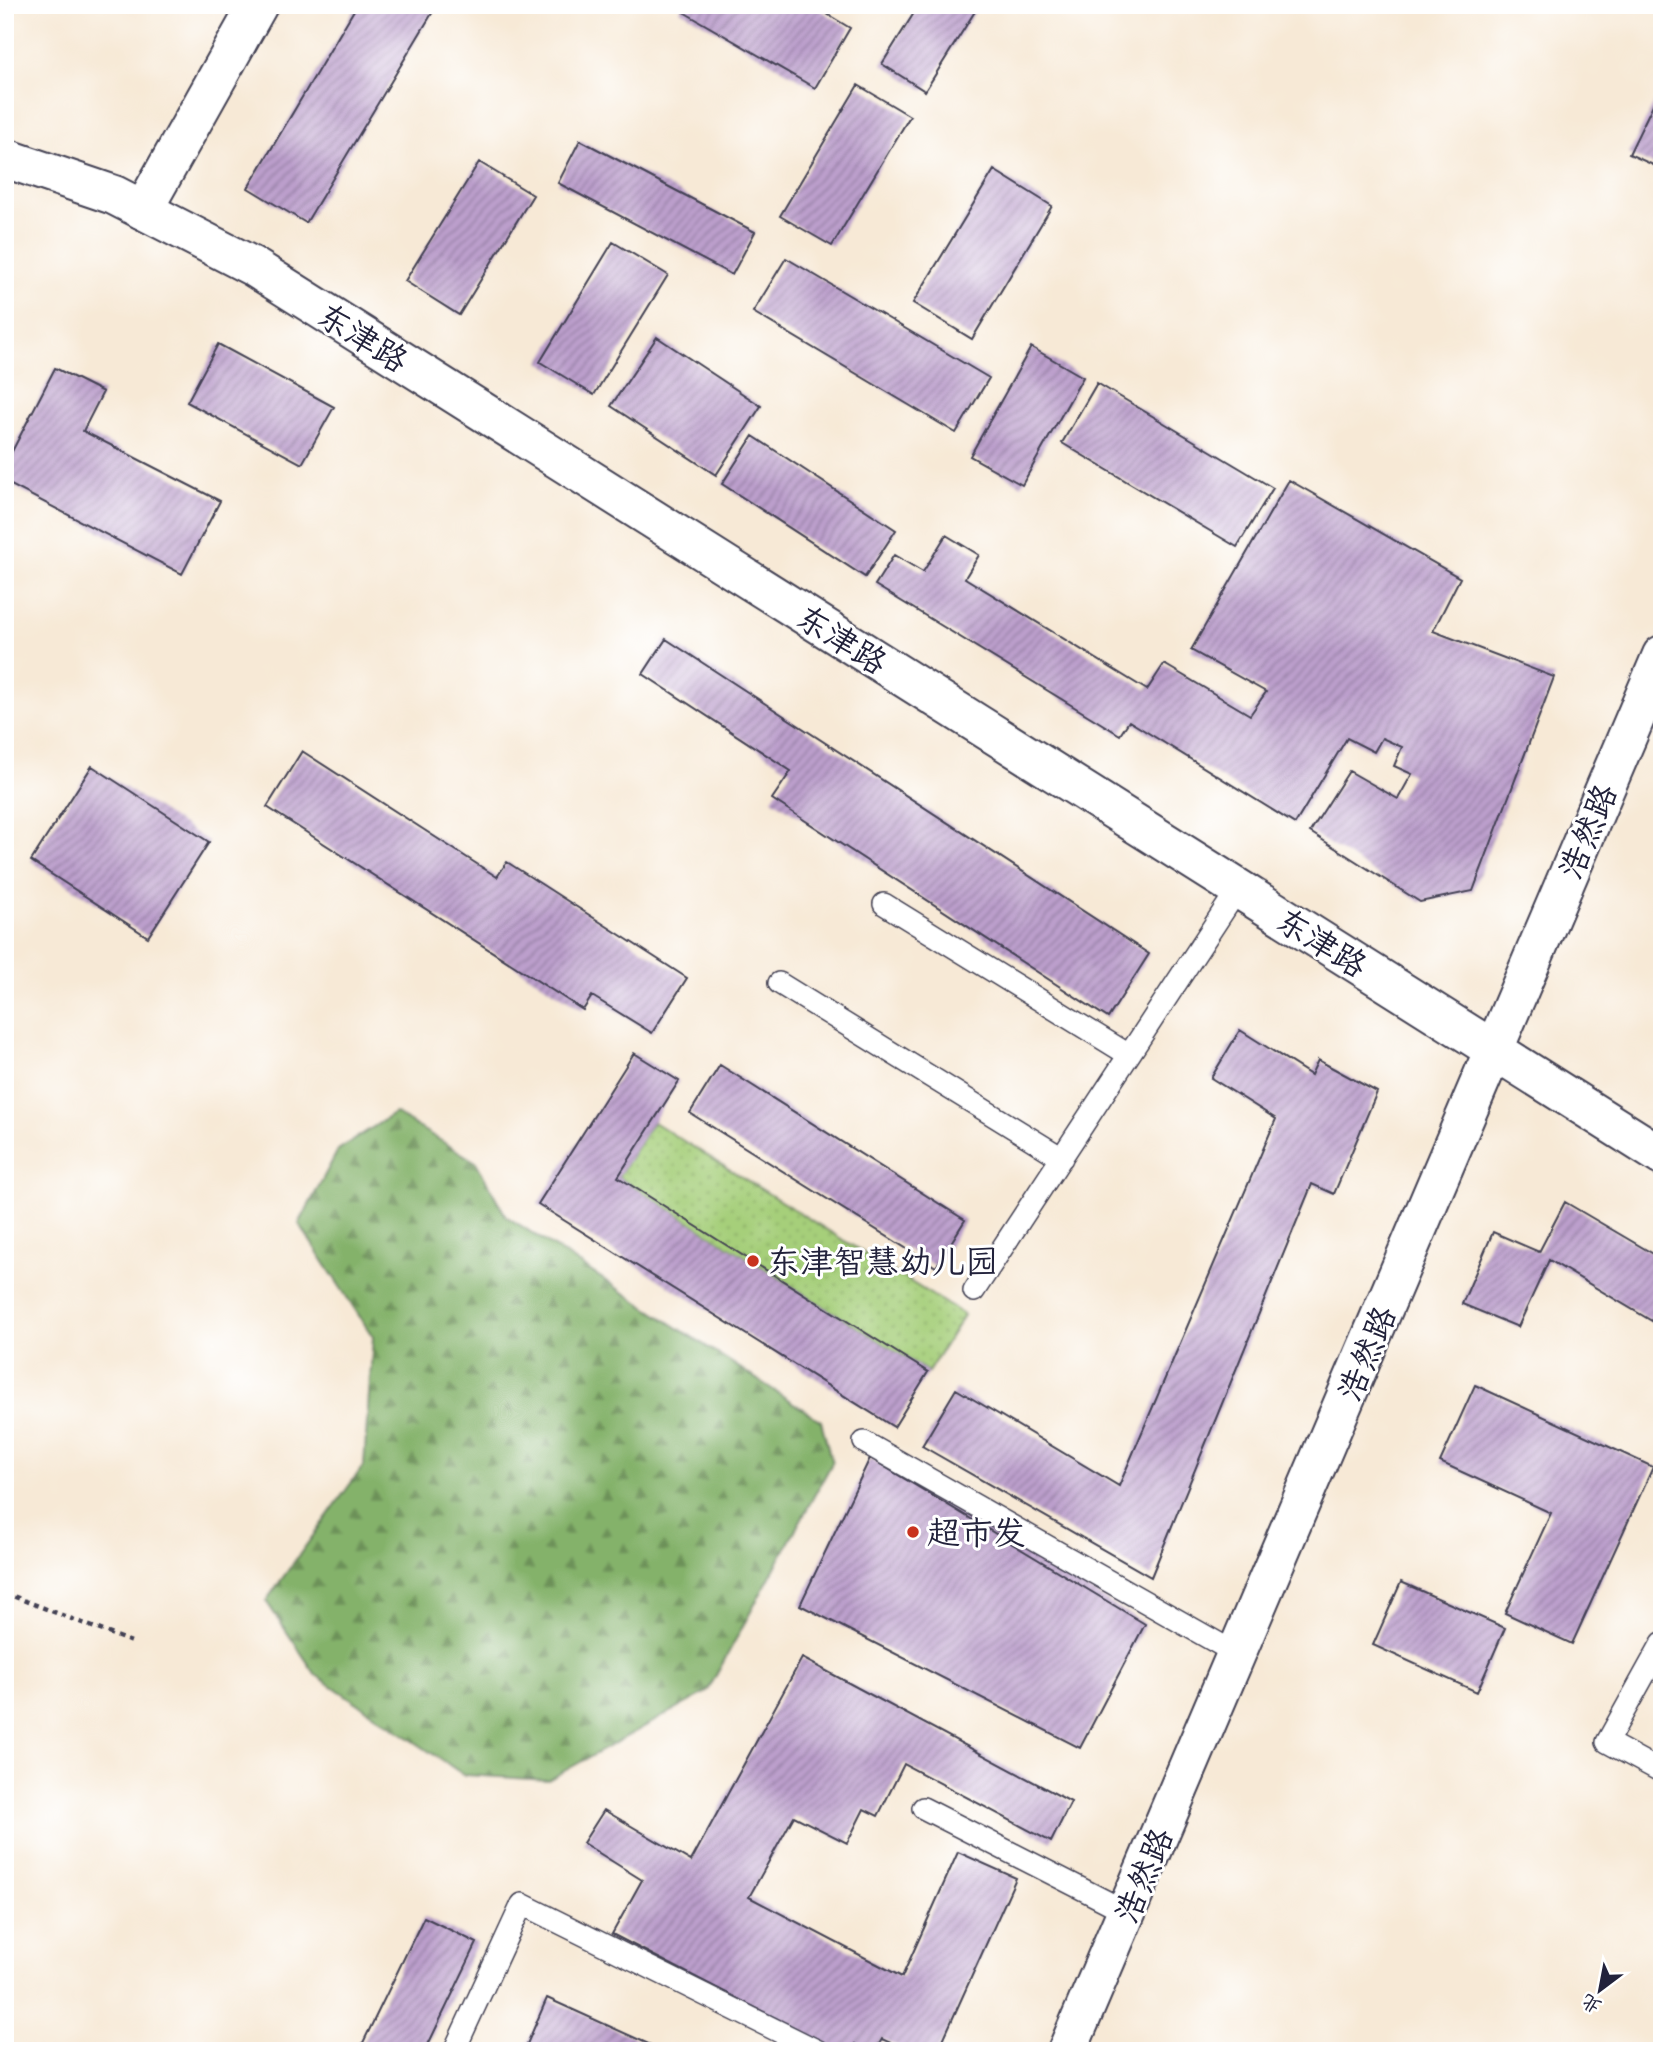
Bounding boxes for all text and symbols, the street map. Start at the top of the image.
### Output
street label: 东津路 [309,294,416,382]
street label: 东津路 [788,596,895,684]
street label: 浩然路 [1549,778,1627,885]
street label: 东津路 [1268,899,1375,987]
place label: 东津智慧幼儿园 [767,1241,998,1283]
marker: 东津智慧幼儿园 [745,1253,761,1269]
street label: 浩然路 [1328,1300,1406,1407]
place label: 超市发 [927,1512,1026,1554]
marker: 超市发 [905,1524,921,1540]
street label: 浩然路 [1105,1822,1183,1929]
north arrow [1566,1954,1636,2024]
text: 北 [1577,1988,1606,2019]

